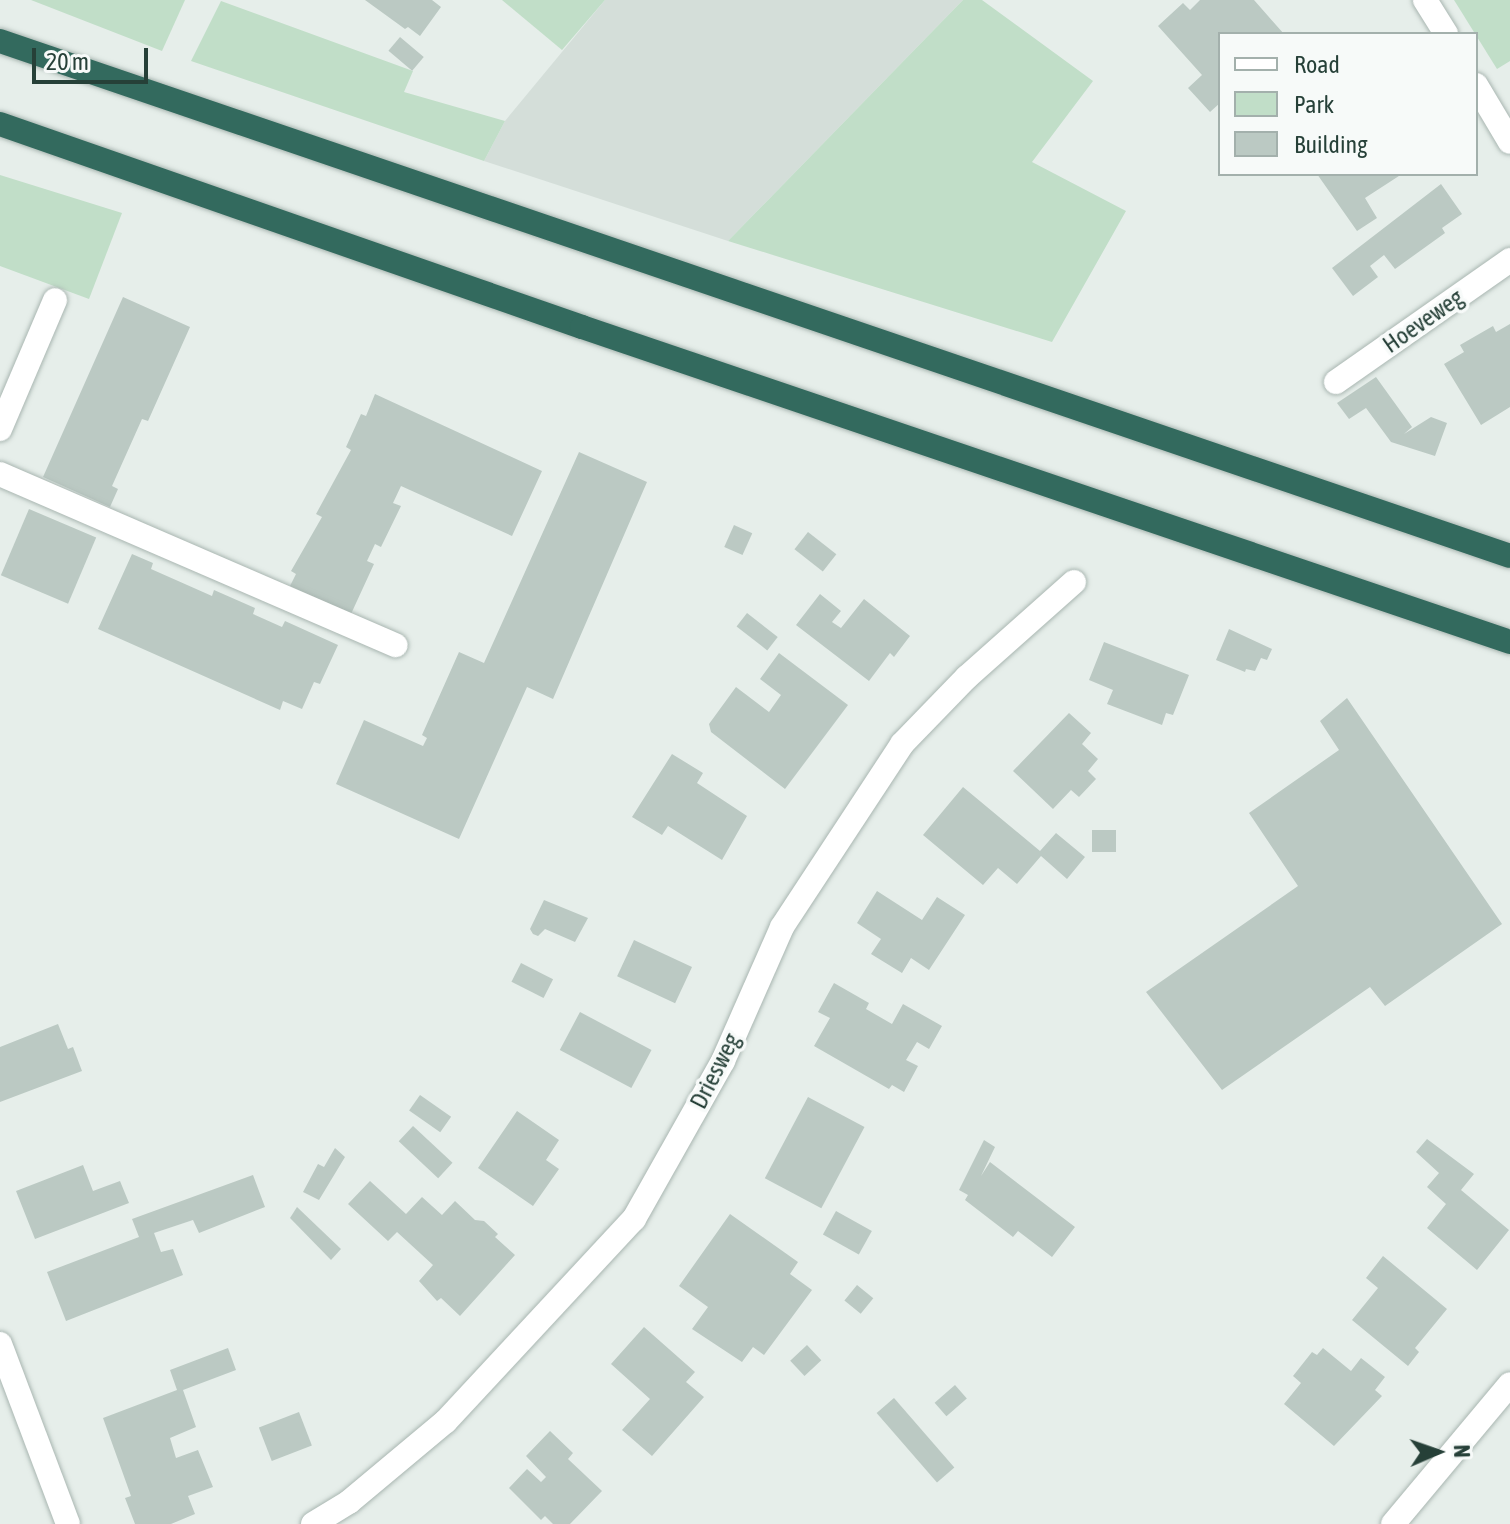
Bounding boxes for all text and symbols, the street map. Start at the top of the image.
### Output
scale bar [36,32,152,82]
legend [1218,32,1478,176]
text: 20 m [46,48,89,75]
text: Road [1294,51,1340,78]
text: Park [1294,91,1334,118]
text: Building [1294,131,1367,158]
street label: Hoeveweg [1377,283,1469,359]
street label: Driesweg [684,1029,746,1113]
north arrow [1398,1412,1478,1492]
text: N [1449,1444,1475,1458]

